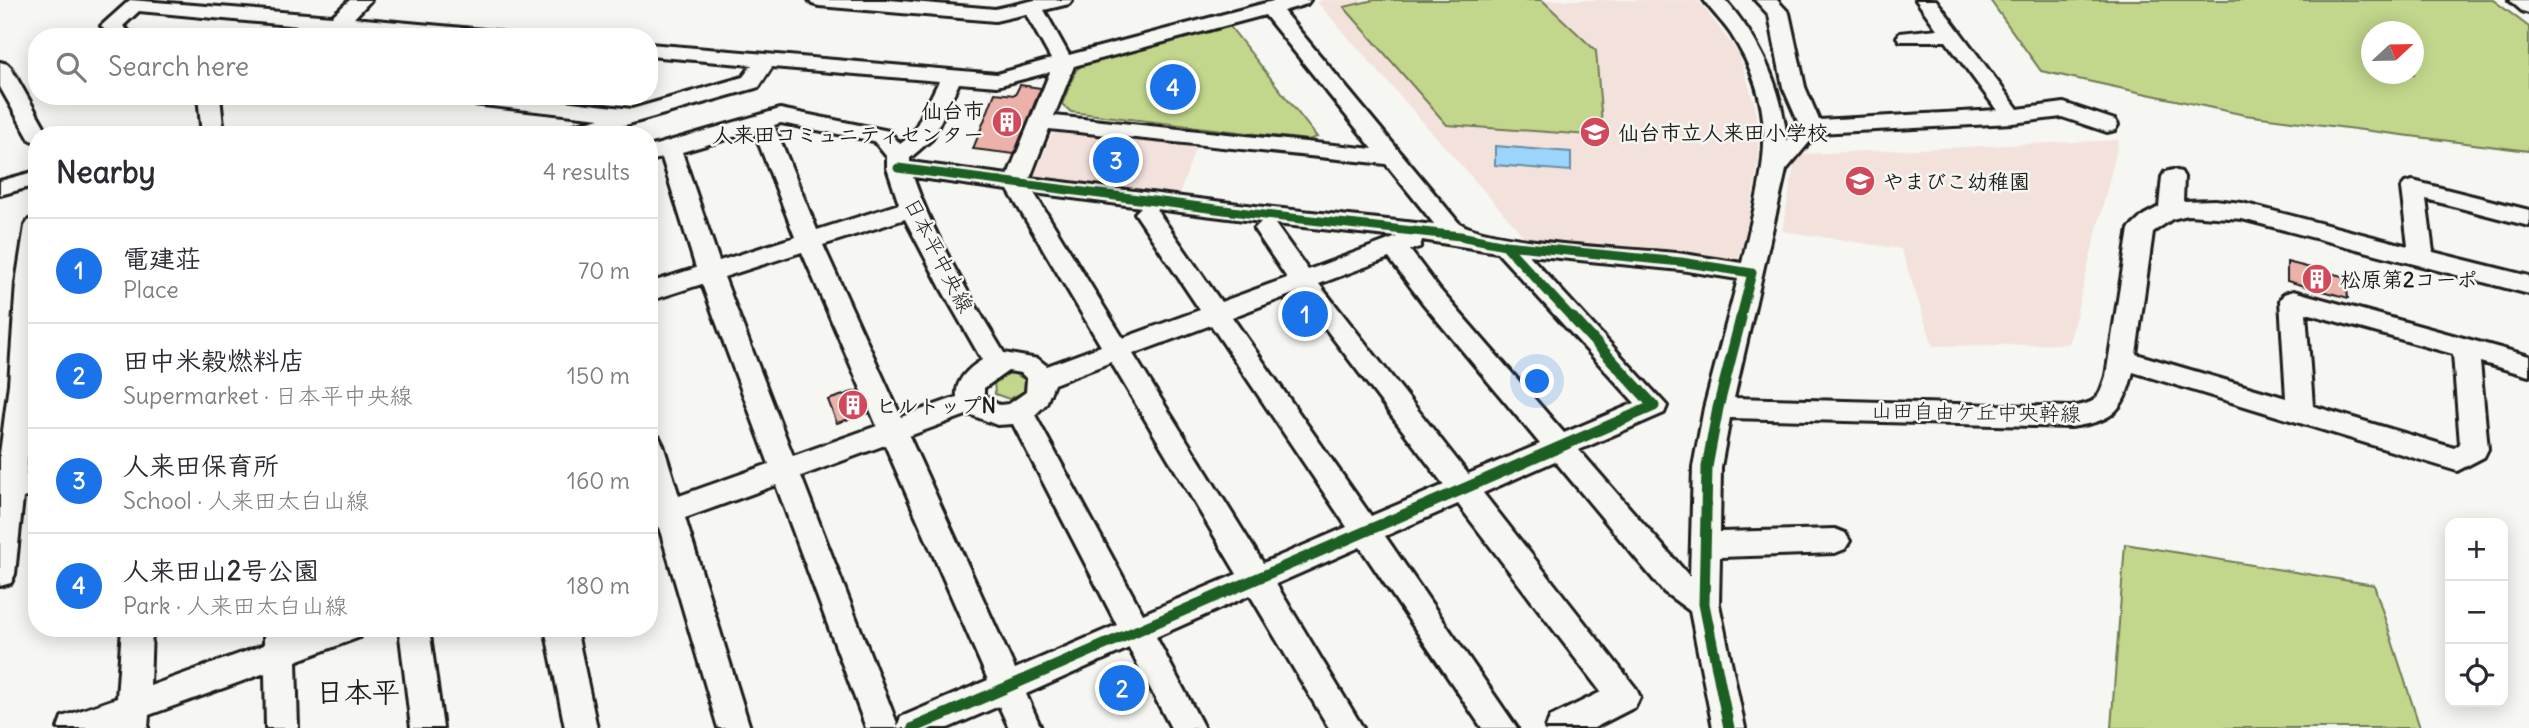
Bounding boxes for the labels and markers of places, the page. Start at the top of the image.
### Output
pin: 4 [1150,61,1196,113]
place label: 仙台市 人来田コミュニティセンター [712,97,984,148]
building icon: 仙台市 人来田コミュニティセンター [990,105,1024,139]
school or university icon: 仙台市立人来田小学校 [1578,115,1612,149]
place label: 仙台市立人来田小学校 [1618,119,1828,146]
pin: 3 [1093,134,1139,186]
school or university icon: やまびこ幼稚園 [1843,164,1877,198]
place label: やまびこ幼稚園 [1883,168,2030,195]
building icon: 松原第2コーポ [2300,262,2334,296]
place label: 松原第2コーポ [2340,266,2478,293]
pin: 1 [1282,288,1328,340]
building icon: ヒルトップN [836,388,870,422]
place label: ヒルトップN [876,392,996,419]
pin: 2 [1099,662,1145,714]

